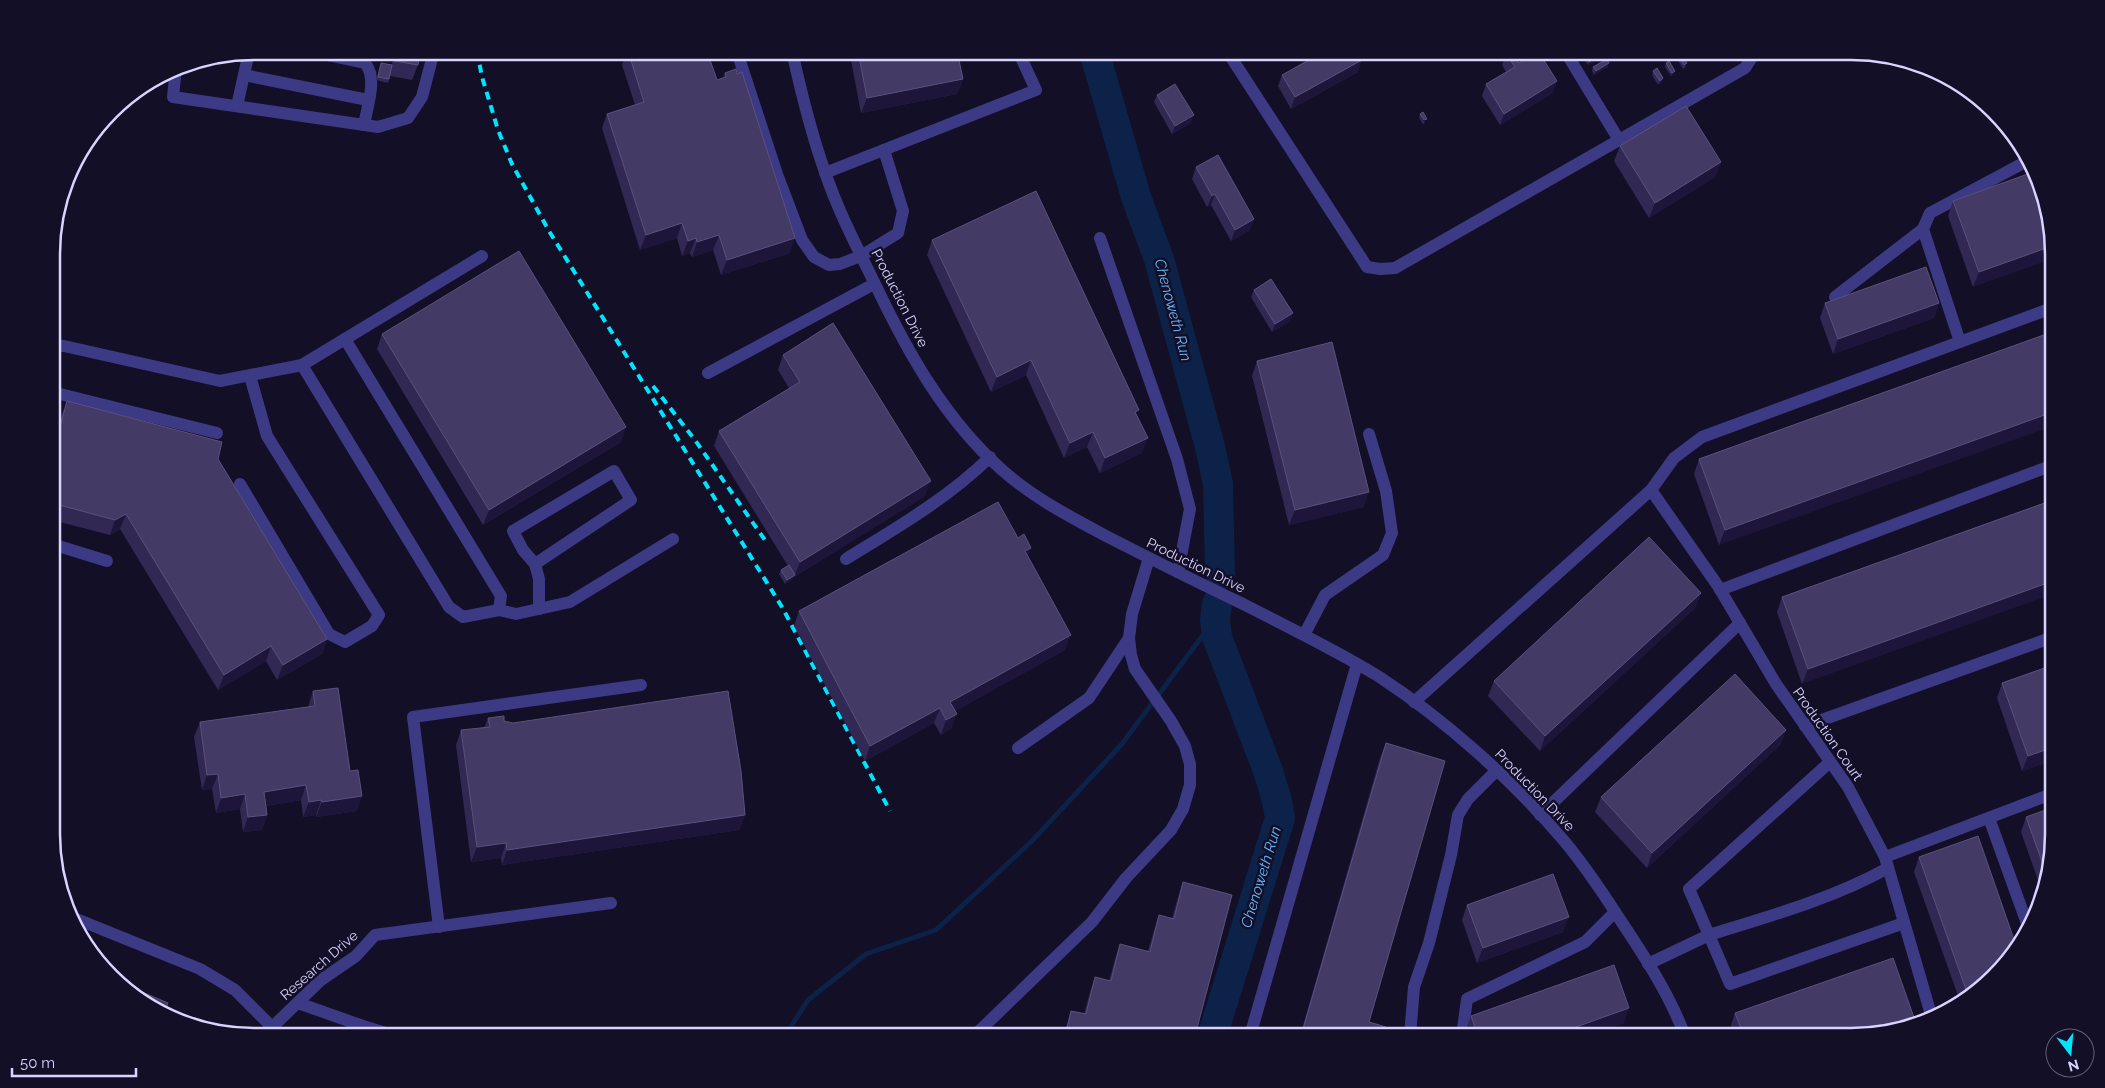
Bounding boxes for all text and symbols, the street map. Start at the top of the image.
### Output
street label: Production Drive [868,246,932,350]
water label: Chenoweth Run [1151,257,1195,363]
street label: Production Drive [1144,534,1248,596]
street label: Production Court [1790,684,1866,784]
street label: Production Drive [1492,746,1578,834]
water label: Chenoweth Run [1237,824,1285,930]
street label: Research Drive [277,927,361,1003]
north arrow [2045,1028,2095,1078]
scale bar [12,1046,136,1078]
text: 50 m [20,1054,55,1072]
text: N [2066,1056,2081,1075]

